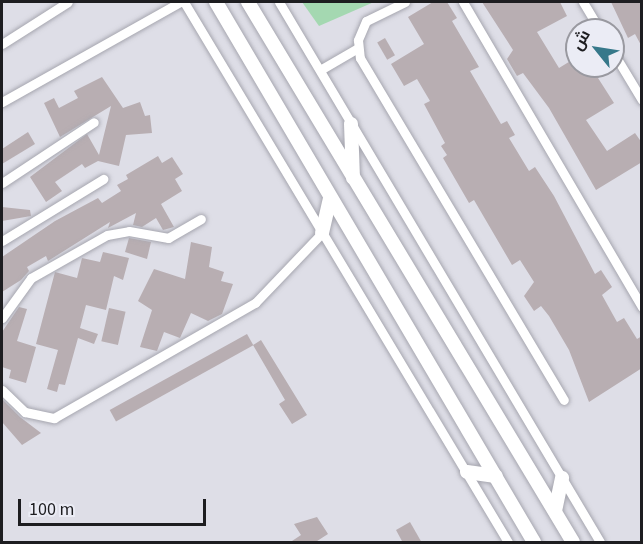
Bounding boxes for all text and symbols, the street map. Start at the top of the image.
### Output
north arrow [565,18,625,78]
text: ش [566,26,596,54]
scale bar [21,487,208,525]
text: 100 m [29,497,74,522]

